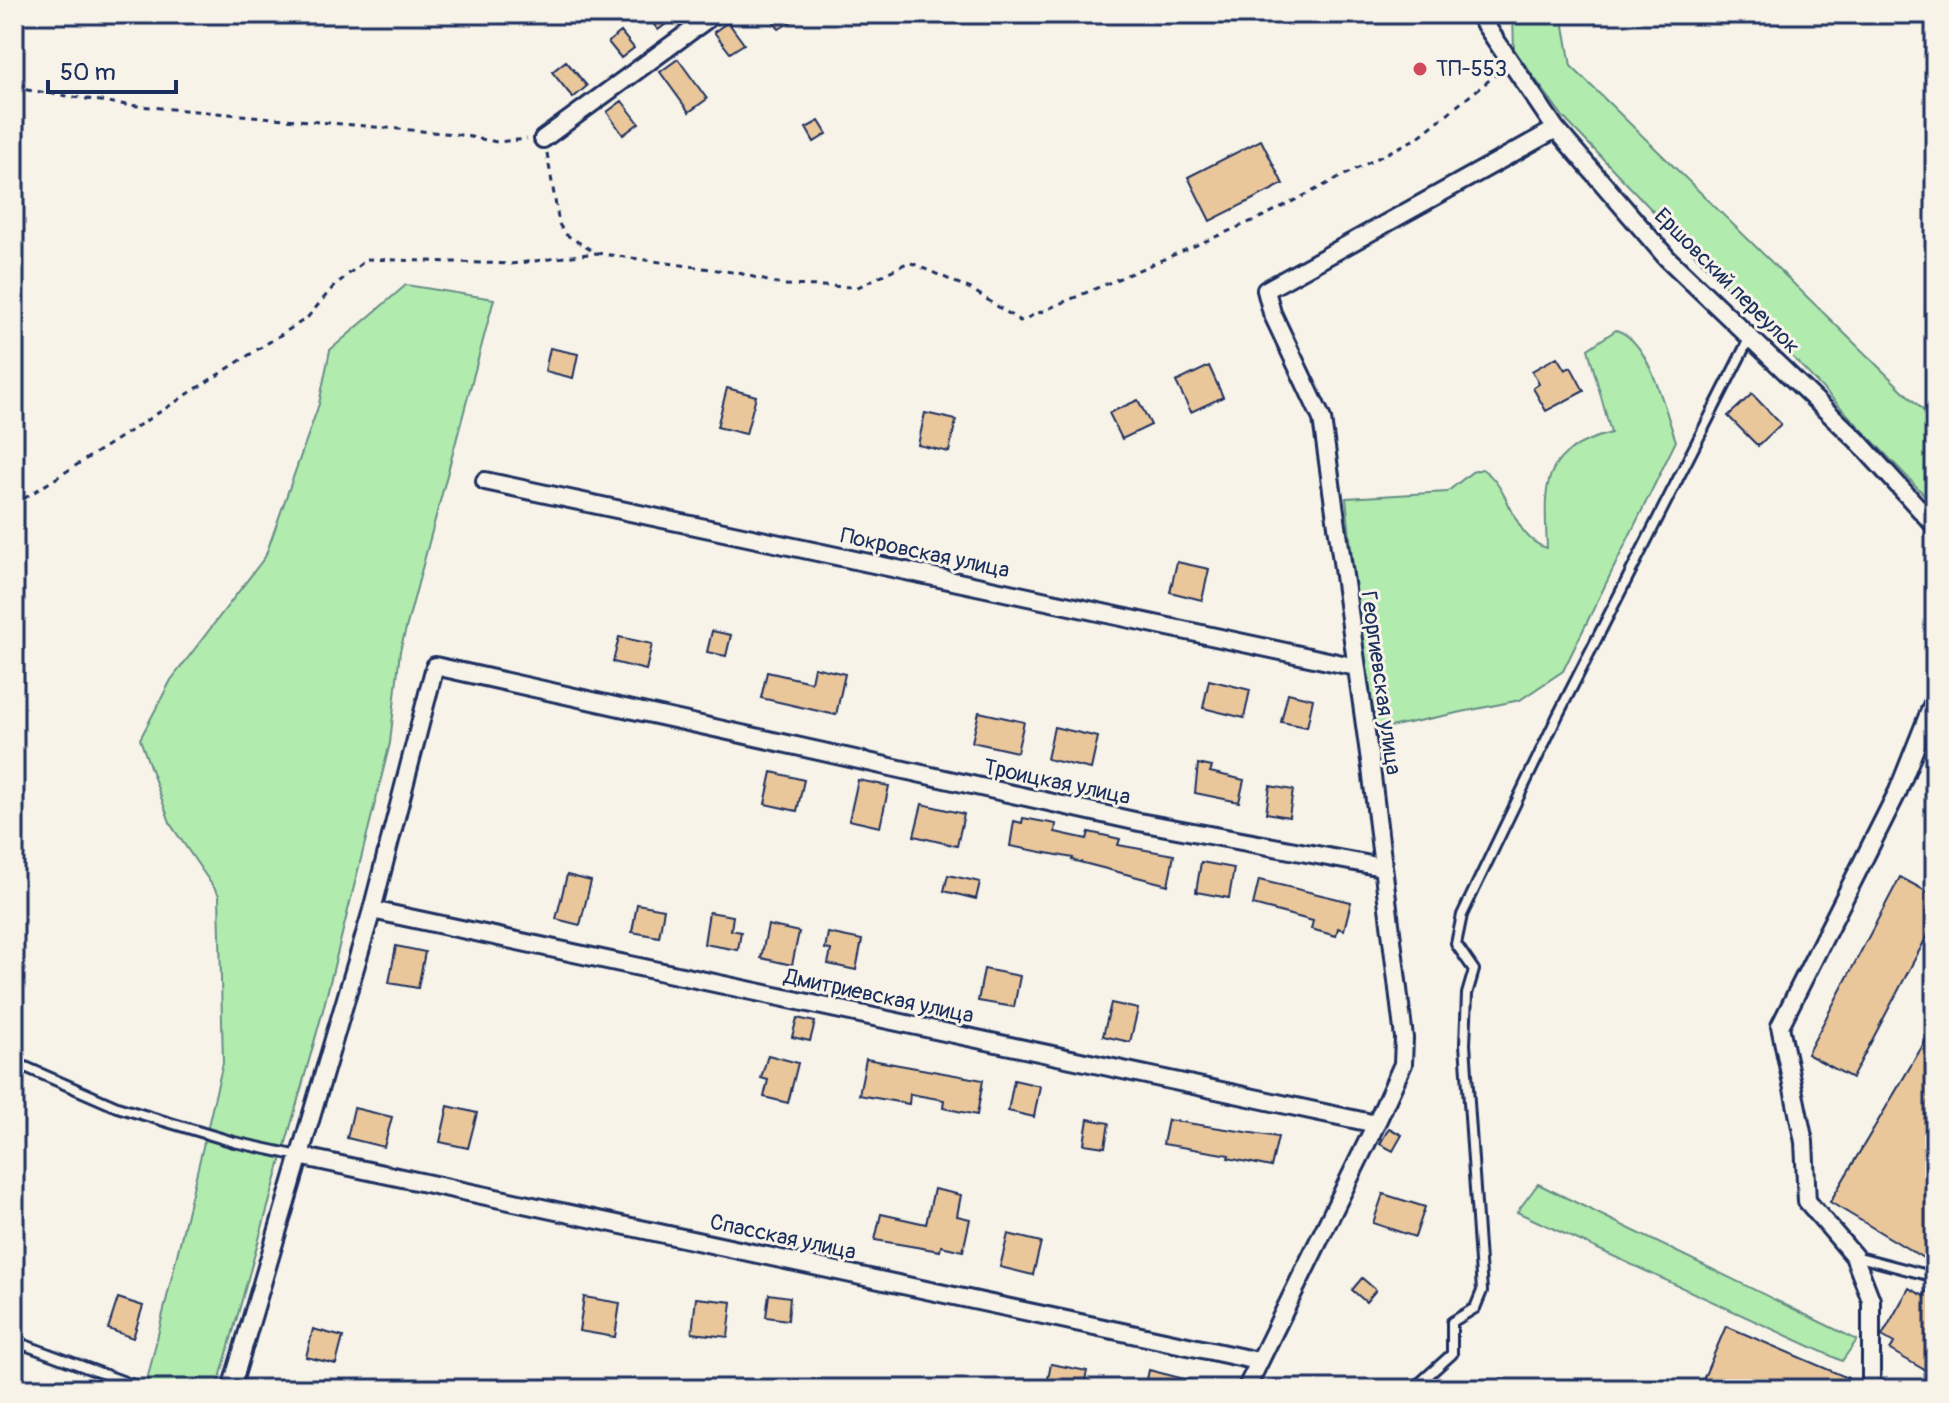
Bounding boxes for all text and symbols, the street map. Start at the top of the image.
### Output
scale bar [48,44,176,94]
place label: ТП-553 [1436,55,1507,83]
text: 50 m [60,58,116,87]
marker: ТП-553 [1411,60,1429,78]
street label: Ершовский переулок [1648,202,1806,360]
street label: Покровская улица [838,521,1012,585]
street label: Георгиевская улица [1354,589,1408,777]
street label: Троицкая улица [981,753,1133,811]
street label: Дмитриевская улица [781,962,976,1030]
street label: Спасская улица [707,1208,859,1266]

